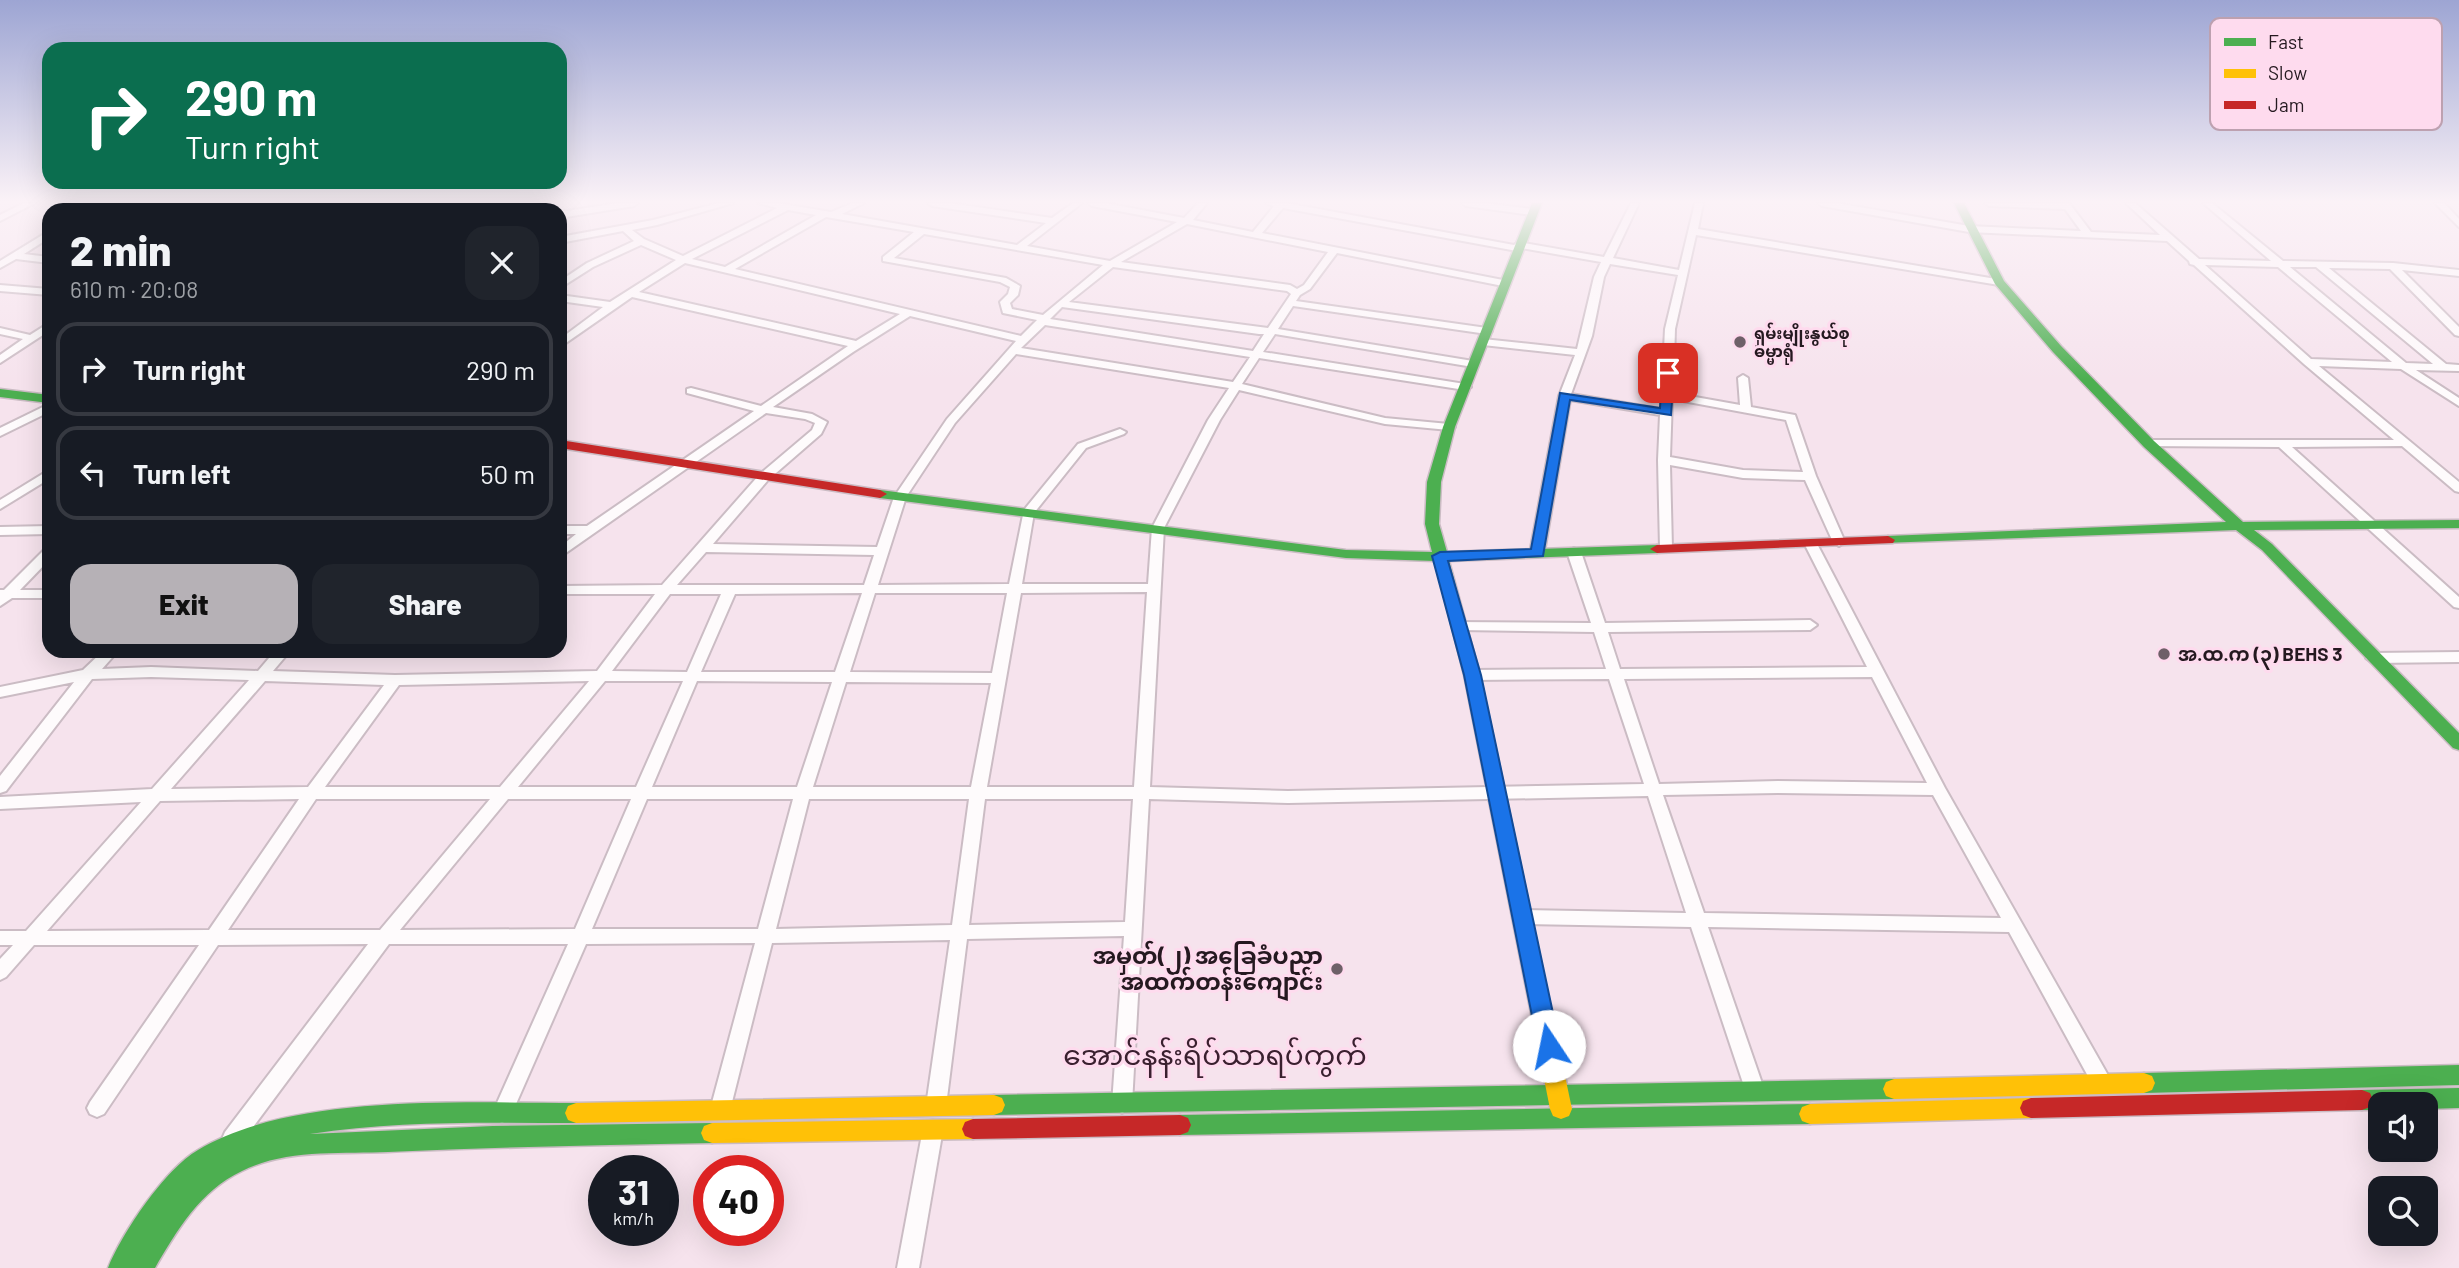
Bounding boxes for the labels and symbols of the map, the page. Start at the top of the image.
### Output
legend [2210,18,2442,130]
text: Fast [2268,30,2304,53]
text: Slow [2268,61,2307,84]
text: Jam [2268,93,2304,116]
place label: ရှမ်းမျိုးနွယ်စု ဓမ္မာရုံ [1754,322,1850,365]
marker: ရှမ်းမျိုးနွယ်စု ဓမ္မာရုံ [1732,334,1748,350]
pin [1638,343,1698,403]
place label: အ.ထ.က (၃) BEHS 3 [2178,642,2343,670]
marker: အ.ထ.က (၃) BEHS 3 [2156,646,2172,662]
place label: အမှတ်(၂) အခြေခံပညာ အထက်တန်းကျောင်း [1093,940,1323,1002]
marker: အမှတ်(၂) အခြေခံပညာ အထက်တန်းကျောင်း [1329,961,1345,977]
position arrow [1512,1009,1586,1083]
district label: အောင်နန်းရိပ်သာရပ်ကွက် [1063,1037,1367,1078]
speed limit sign: 40 [693,1155,784,1246]

